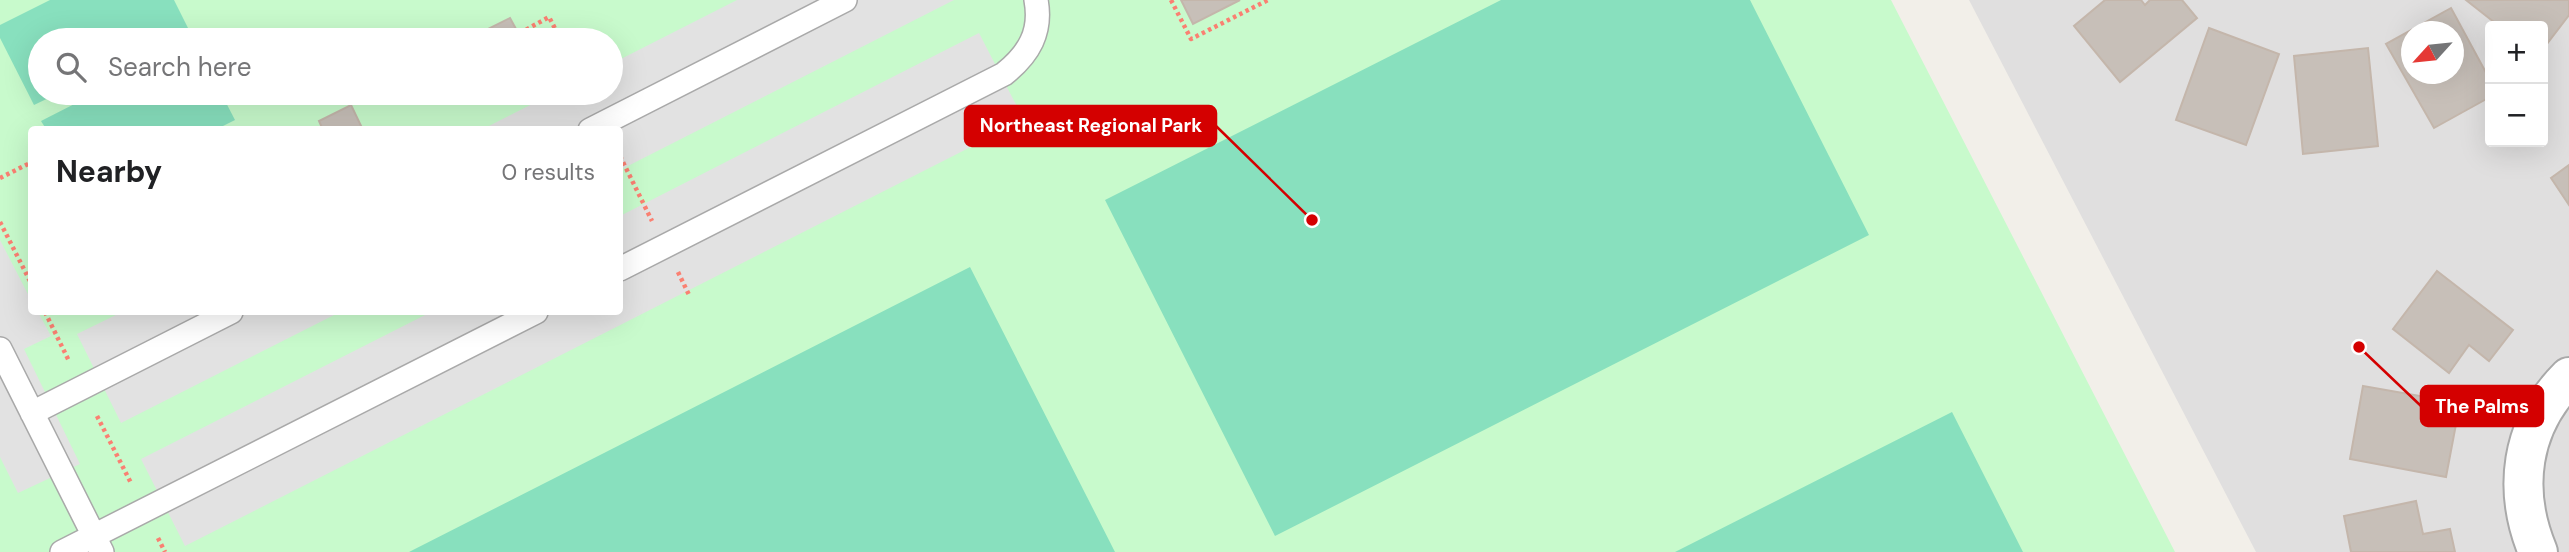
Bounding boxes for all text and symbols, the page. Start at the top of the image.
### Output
north arrow [2401,21,2464,84]
map controls [2485,21,2548,147]
button: + [2485,21,2548,84]
search box [28,28,623,105]
icon: search [52,48,90,86]
text: Search here [108,50,251,84]
button: − [2485,84,2548,147]
callout: Northeast Regional Park [965,106,1216,146]
text: Northeast Regional Park [980,113,1202,138]
text: Nearby [56,152,162,191]
text: 0 results [502,157,595,187]
callout: The Palms [2421,386,2543,426]
text: The Palms [2435,394,2529,419]

